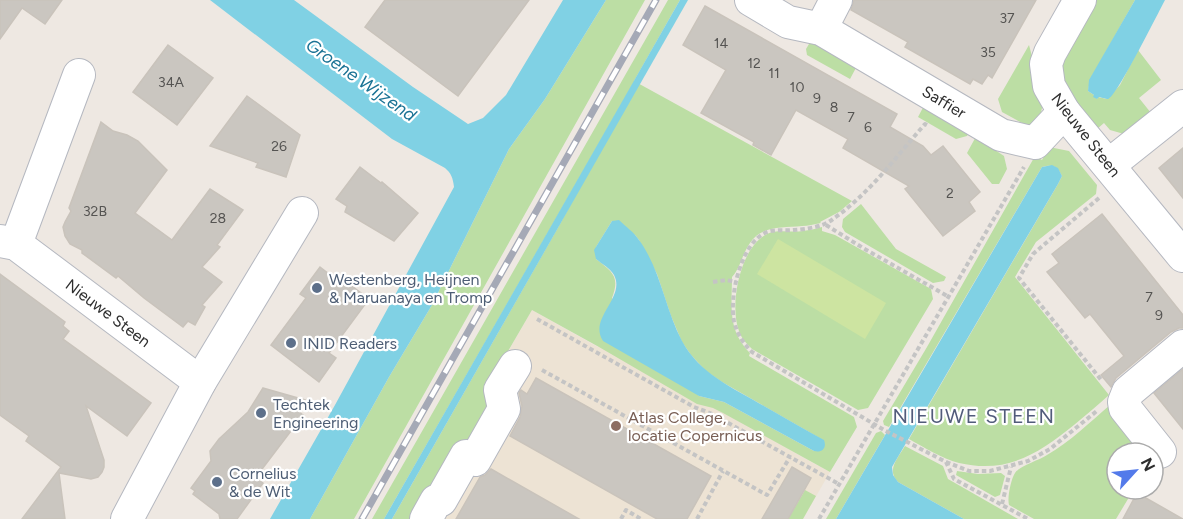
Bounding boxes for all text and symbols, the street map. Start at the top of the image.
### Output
house number: 37 [999,10,1015,27]
water label: Groene Wijzend [302,34,421,126]
house number: 14 [714,35,729,52]
house number: 35 [980,44,996,61]
house number: 12 [747,55,761,72]
house number: 11 [768,65,780,82]
house number: 34A [158,74,184,91]
house number: 10 [790,79,804,96]
street label: Saffier [919,82,970,123]
street label: Nieuwe Steen [1047,89,1125,181]
house number: 9 [813,90,821,107]
house number: 8 [830,99,838,116]
house number: 7 [847,109,855,126]
house number: 6 [864,119,872,136]
house number: 26 [271,138,287,155]
house number: 2 [946,185,954,202]
house number: 32B [83,203,107,220]
house number: 28 [210,210,226,227]
place label: Westenberg, Heijnen & Maruanaya en Tromp [329,270,492,307]
street label: Nieuwe Steen [62,275,154,351]
marker: Westenberg, Heijnen & Maruanaya en Tromp [310,281,324,295]
house number: 7 [1145,289,1153,306]
house number: 9 [1155,307,1163,324]
place label: INID Readers [303,334,397,353]
marker: INID Readers [284,336,298,350]
place label: Techtek Engineering [273,395,358,432]
district label: NIEUWE STEEN [892,404,1056,428]
marker: Techtek Engineering [254,406,268,420]
place label: Atlas College, locatie Copernicus [628,408,762,445]
marker: Atlas College, locatie Copernicus [609,419,623,433]
north arrow [1105,441,1165,501]
text: N [1137,455,1159,474]
place label: Cornelius & de Wit [229,464,297,501]
marker: Cornelius & de Wit [210,475,224,489]

